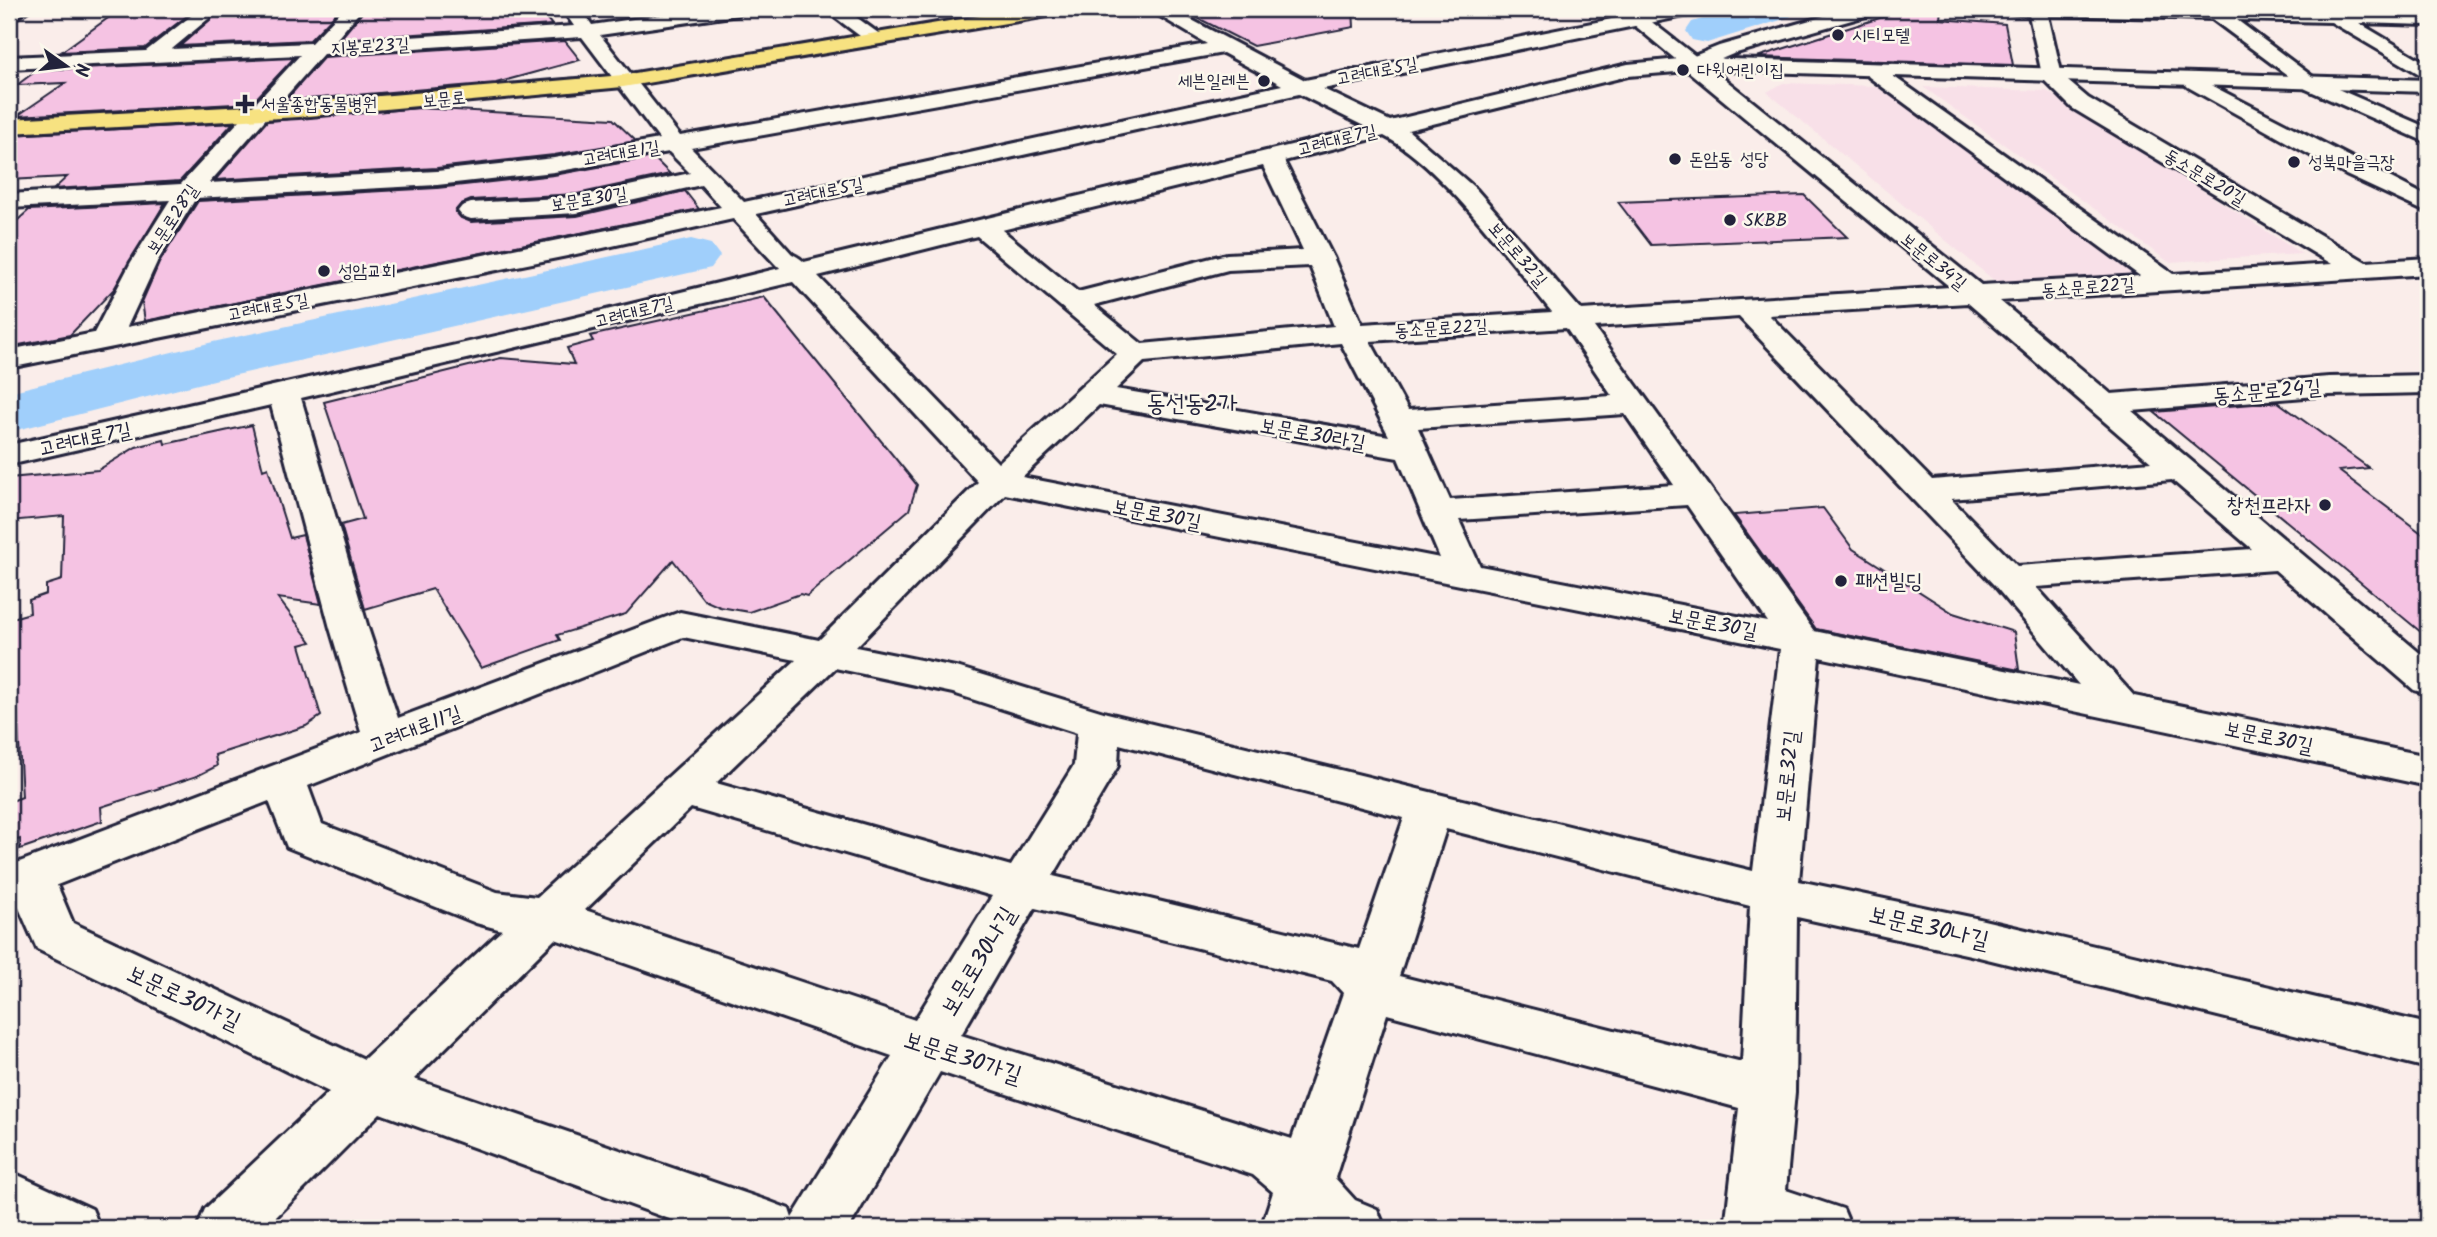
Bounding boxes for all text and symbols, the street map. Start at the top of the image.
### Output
place label: 시티모텔 [1852,22,1910,51]
marker: 시티모텔 [1830,27,1846,43]
street label: 지봉로23길 [330,31,411,64]
north arrow [32,32,102,102]
street label: 고려대로5길 [1334,50,1421,95]
place label: 다윗어린이집 [1697,57,1784,86]
text: N [65,60,97,79]
marker: 다윗어린이집 [1675,62,1691,78]
place label: 세븐일레븐 [1178,68,1250,97]
marker: 세븐일레븐 [1256,73,1272,89]
street label: 보문로 [421,84,467,117]
place label: 서울종합동물병원 [261,91,377,120]
marker: 서울종합동물병원 [235,94,255,114]
street label: 고려대로7길 [1295,117,1381,165]
street label: 고려대로1길 [580,133,663,176]
street label: 동소문로20길 [2157,142,2252,215]
place label: 돈암동 성당 [1689,146,1769,175]
place label: 성북마을극장 [2308,149,2395,178]
marker: 돈암동 성당 [1667,151,1683,167]
marker: 성북마을극장 [2286,154,2302,170]
street label: 고려대로5길 [780,171,867,216]
street label: 보문로28길 [140,178,207,261]
street label: 보문로30길 [549,180,630,221]
place label: SKBB [1744,207,1787,236]
marker: SKBB [1722,212,1738,228]
street label: 보문로32길 [1480,216,1554,295]
street label: 보문로34길 [1894,226,1973,298]
place label: 성암교회 [338,258,396,287]
marker: 성암교회 [316,263,332,279]
street label: 동소문로22길 [2041,271,2136,306]
street label: 고려대로5길 [225,286,312,331]
street label: 고려대로7길 [592,289,678,337]
street label: 동소문로22길 [1394,313,1489,346]
street label: 동소문로24길 [2212,371,2323,414]
district label: 동선동2가 [1146,385,1238,424]
street label: 보문로30라길 [1257,410,1368,461]
street label: 고려대로7길 [36,415,135,466]
place label: 창천프라자 [2227,490,2311,523]
street label: 보문로30길 [1109,491,1204,540]
marker: 창천프라자 [2317,497,2333,513]
place label: 패션빌딩 [1855,566,1923,599]
marker: 패션빌딩 [1833,573,1849,589]
street label: 보문로30길 [1665,600,1760,649]
street label: 고려대로11길 [364,697,467,763]
street label: 보문로30길 [2221,713,2316,764]
street label: 보문로32길 [1767,729,1810,824]
street label: 보문로30나길 [1865,896,1993,961]
street label: 보문로30나길 [931,899,1027,1024]
street label: 보문로30가길 [120,955,247,1042]
street label: 보문로30가길 [898,1021,1027,1096]

